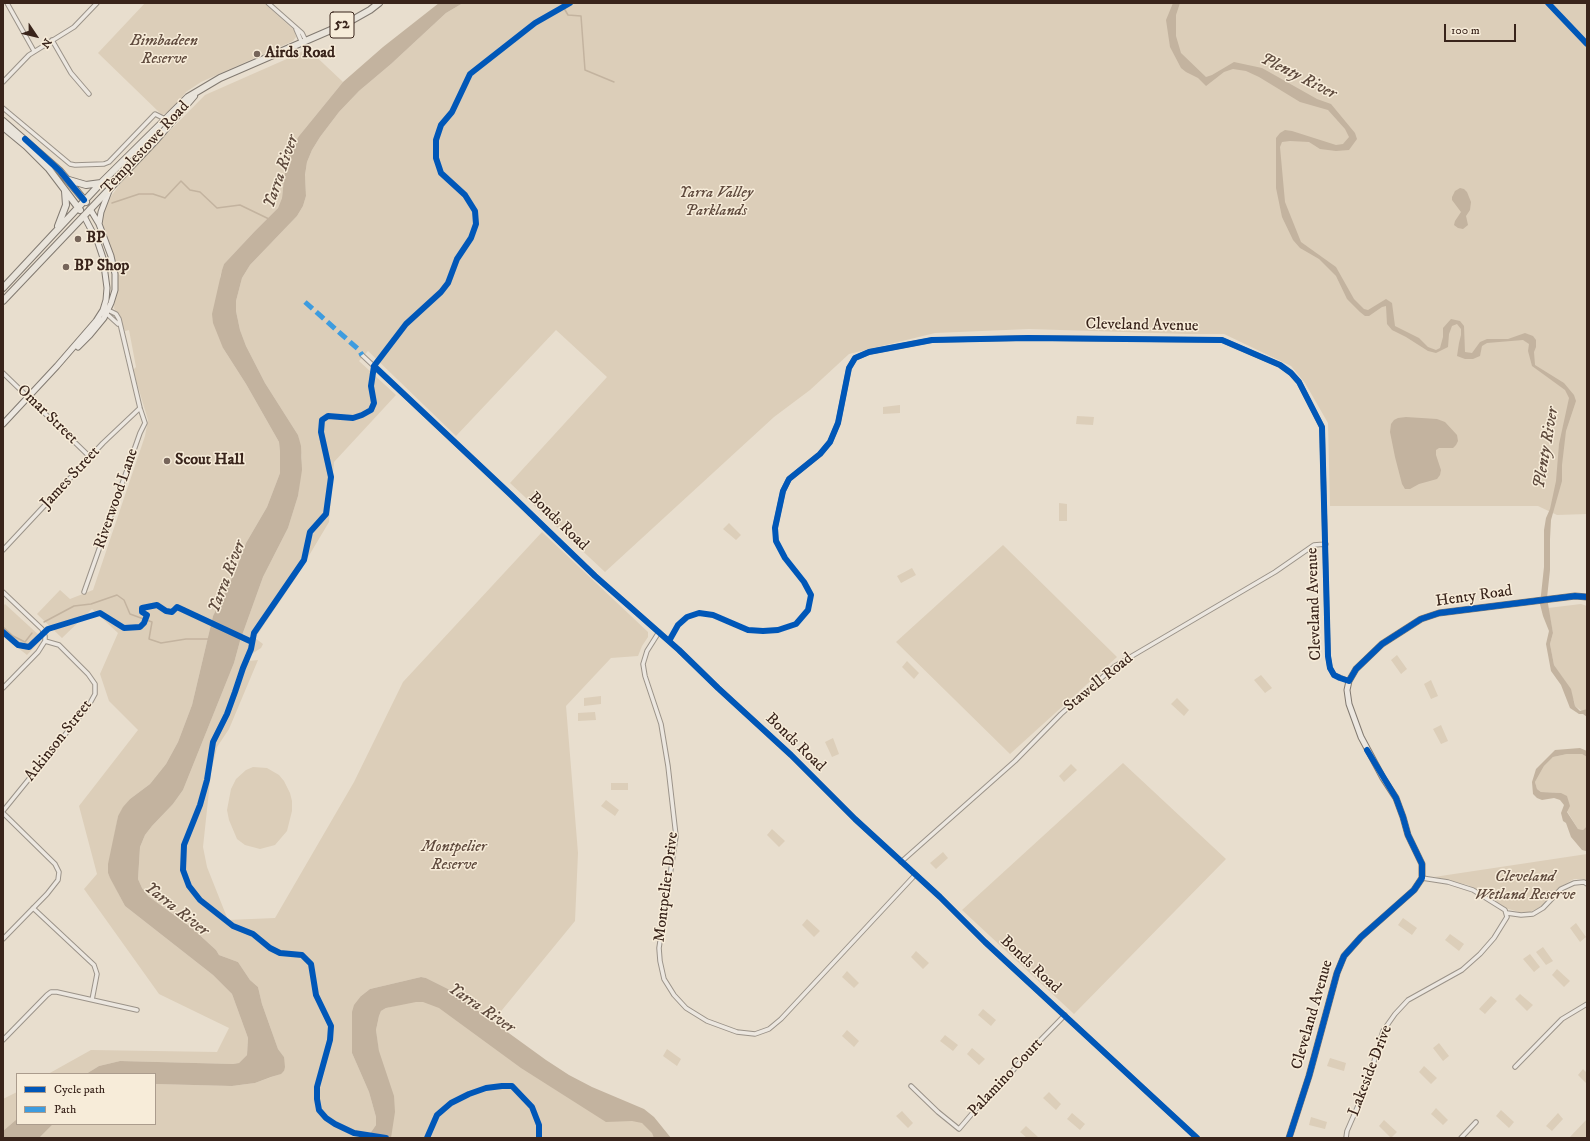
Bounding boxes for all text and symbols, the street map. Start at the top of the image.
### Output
road number: 52 [330,12,354,38]
north arrow [16,16,56,56]
scale bar [1446,16,1518,42]
text: 100 m [1451,23,1480,38]
park label: Bimbadeen Reserve [130,32,198,70]
text: N [38,35,54,51]
place label: Airds Road [265,44,335,64]
marker: Airds Road [252,49,262,59]
water label: Plenty River [1257,49,1339,105]
street label: Templestowe Road [98,98,194,198]
water label: Yarra River [260,133,304,211]
park label: Yarra Valley Parklands [679,184,753,222]
place label: BP [86,229,105,249]
marker: BP [73,234,83,244]
place label: BP Shop [74,257,129,277]
marker: BP Shop [61,262,71,272]
street label: Cleveland Avenue [1085,315,1199,337]
street label: Omar Street [12,381,82,449]
water label: Plenty River [1530,406,1564,490]
street label: James Street [37,443,105,513]
street label: Riverwood Lane [91,446,143,552]
place label: Scout Hall [175,451,244,471]
marker: Scout Hall [162,456,172,466]
street label: Bonds Road [524,489,592,555]
water label: Yarra River [205,538,251,616]
street label: Cleveland Avenue [1303,547,1327,661]
street label: Henty Road [1434,582,1514,612]
street label: Stawell Road [1061,649,1137,717]
street label: Atkinson Street [21,696,97,786]
street label: Bonds Road [761,710,829,776]
street label: Montpelier Drive [651,831,683,943]
park label: Montpelier Reserve [422,838,486,876]
park label: Cleveland Wetland Reserve [1475,868,1575,906]
water label: Yarra River [140,879,212,941]
street label: Bonds Road [996,932,1064,998]
street label: Cleveland Avenue [1288,958,1338,1072]
water label: Yarra River [444,979,518,1039]
street label: Lakeside Drive [1345,1023,1397,1119]
street label: Palamino Court [965,1035,1047,1121]
legend [16,1073,156,1125]
text: Cycle path [54,1082,105,1097]
text: Path [54,1102,76,1117]

